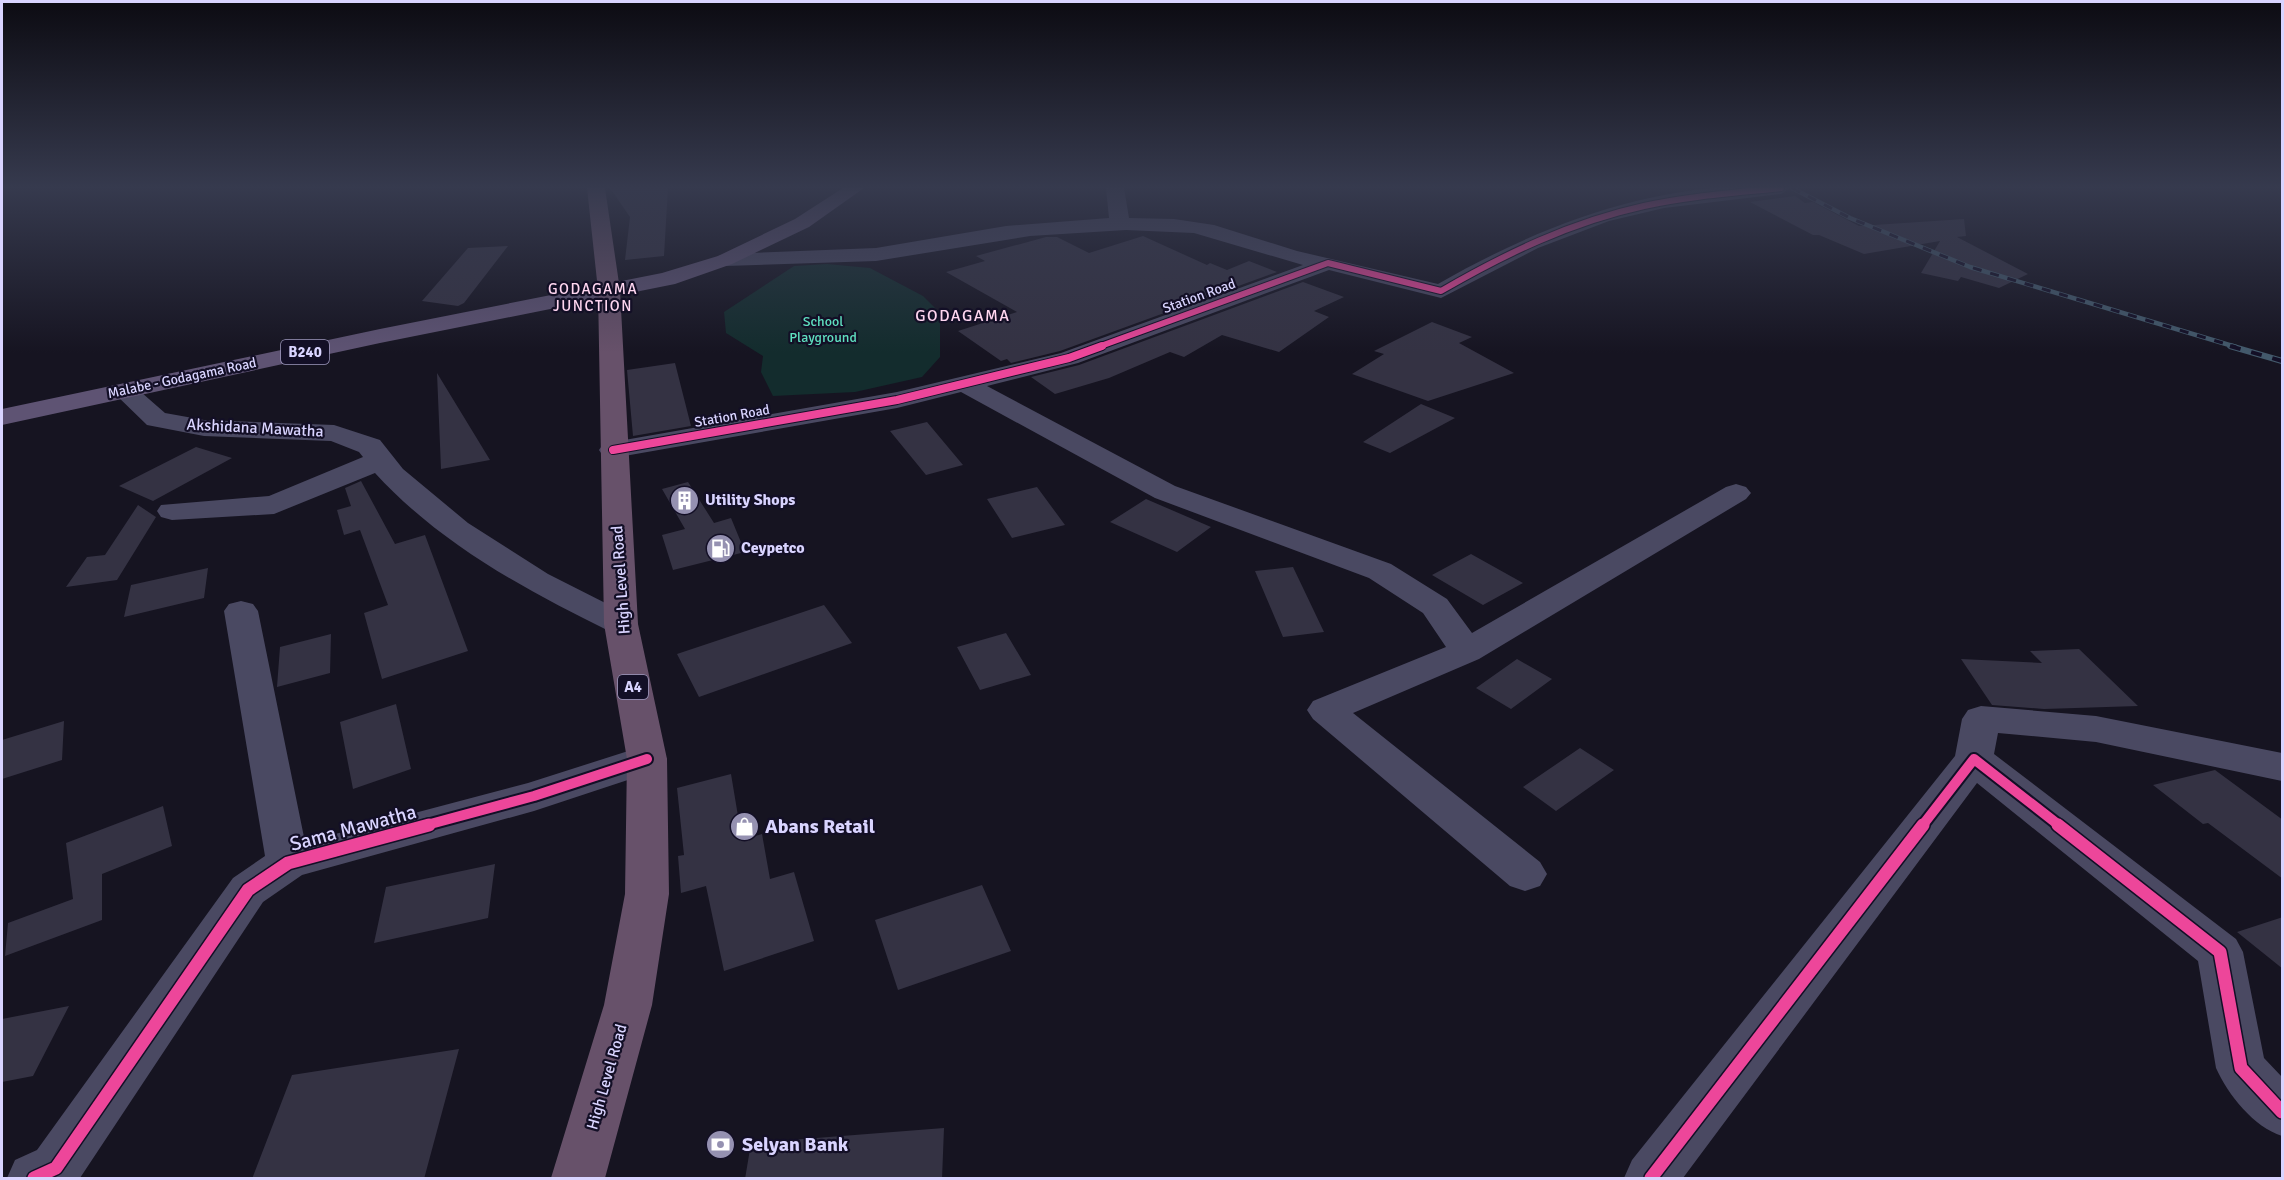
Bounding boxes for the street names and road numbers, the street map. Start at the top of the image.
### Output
street label: Station Road [1160,275,1238,317]
road number: B240 [281,340,329,364]
street label: Malabe - Godagama Road [106,354,258,402]
street label: Station Road [693,401,771,431]
street label: Akshidana Mawatha [186,414,324,442]
street label: High Level Road [607,525,635,635]
road number: A4 [618,675,648,699]
street label: Sama Mawatha [287,799,419,857]
street label: High Level Road [582,1022,632,1132]

